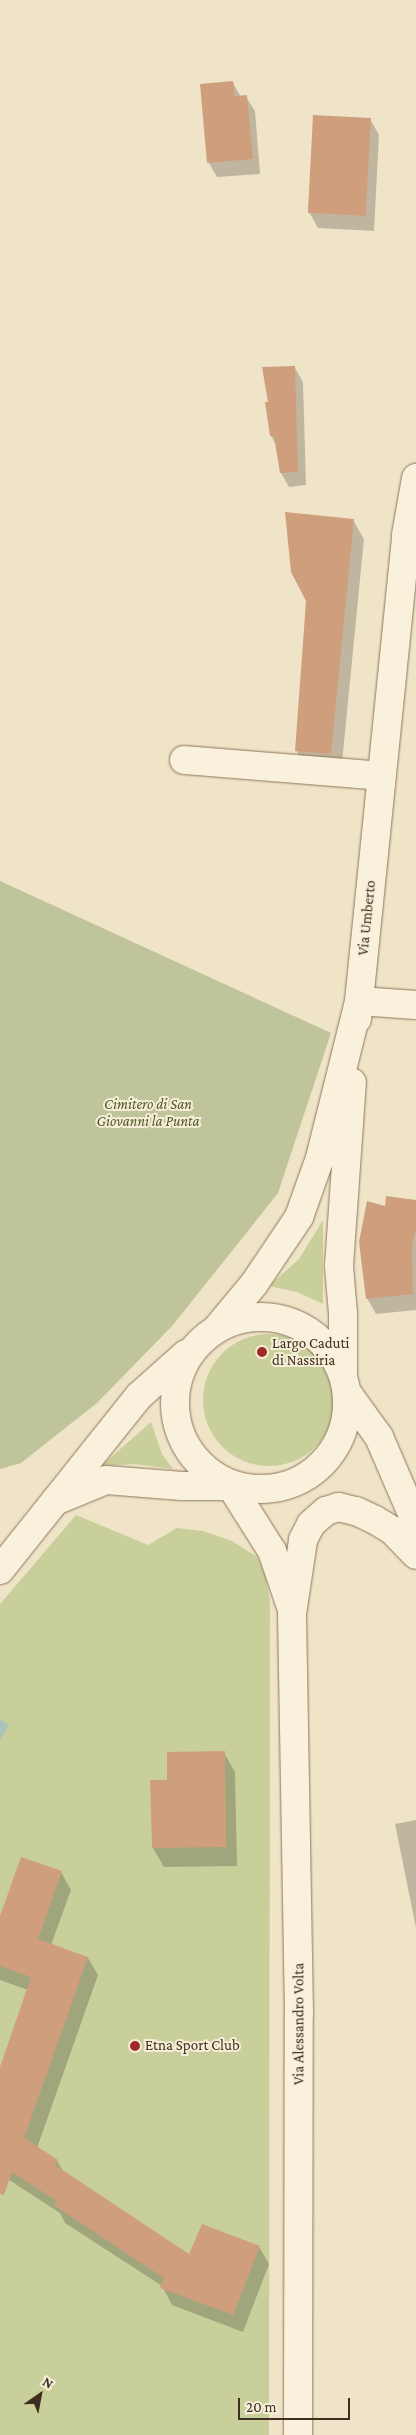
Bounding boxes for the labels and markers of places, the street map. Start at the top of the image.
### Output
place label: Largo Caduti di Nassiria [272,1334,349,1369]
marker: Largo Caduti di Nassiria [256,1346,268,1358]
place label: Etna Sport Club [145,2037,240,2055]
marker: Etna Sport Club [129,2040,141,2052]

